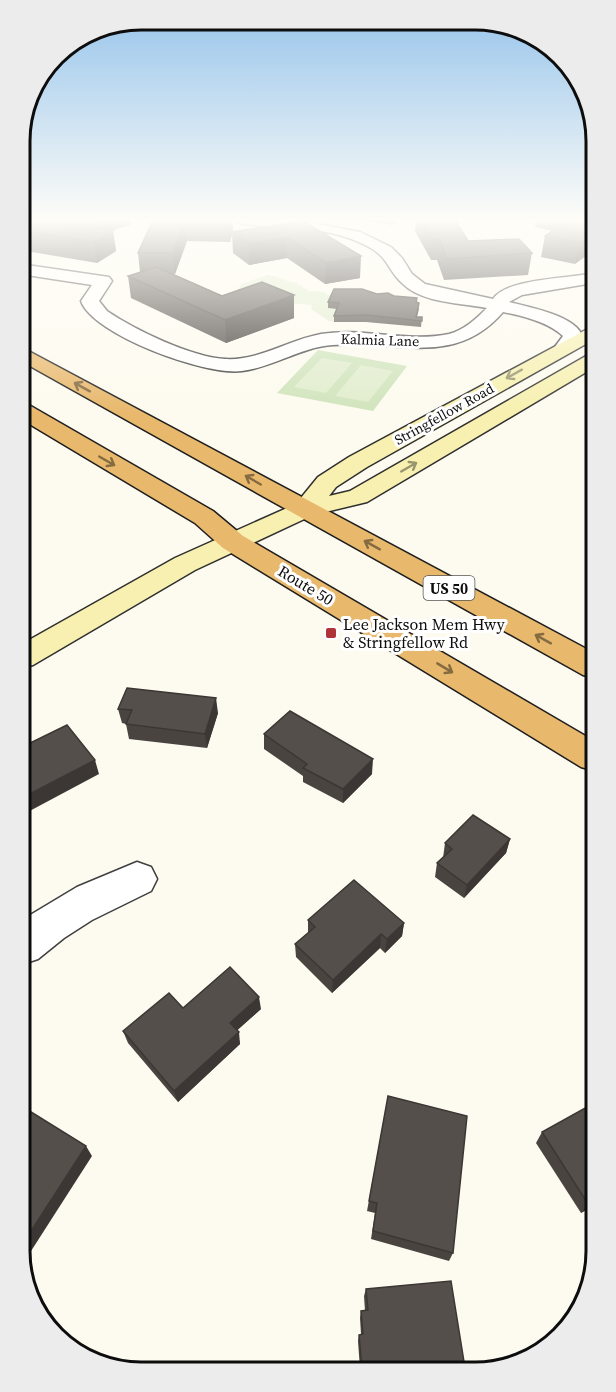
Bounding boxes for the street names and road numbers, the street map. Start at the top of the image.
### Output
street label: Kalmia Lane [340,329,420,351]
street label: Stringfellow Road [391,378,497,450]
street label: Route 50 [274,560,338,610]
road number: US 50 [424,576,474,600]

